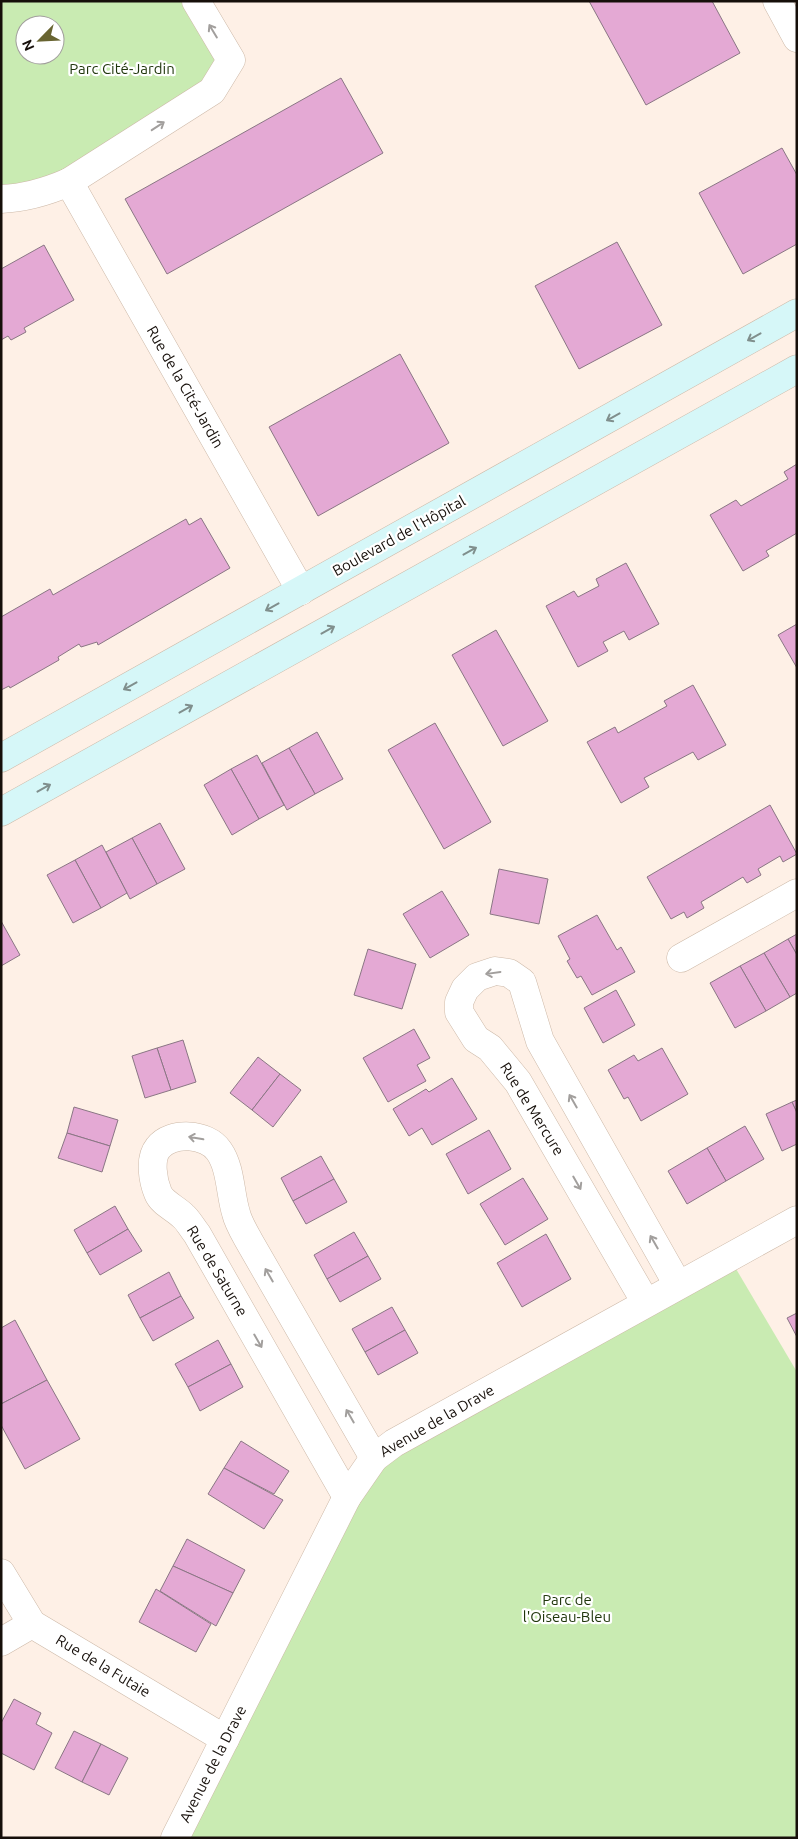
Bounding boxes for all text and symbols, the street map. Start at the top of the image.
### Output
north arrow [15,15,65,65]
one-way arrow [207,24,217,38]
text: N [19,37,38,53]
park label: Parc Cité-Jardin [69,60,175,77]
one-way arrow [151,121,165,131]
street label: Rue de la Cité-Jardin [144,323,227,451]
one-way arrow [748,332,762,342]
one-way arrow [606,412,620,422]
street label: Boulevard de l'Hôpital [329,492,468,579]
one-way arrow [462,546,477,556]
one-way arrow [266,602,280,612]
one-way arrow [320,625,335,634]
one-way arrow [123,681,138,691]
one-way arrow [178,704,193,713]
one-way arrow [36,783,51,793]
one-way arrow [486,969,502,979]
street label: Rue de Mercure [497,1059,568,1158]
one-way arrow [568,1094,578,1109]
one-way arrow [188,1133,204,1143]
one-way arrow [572,1175,582,1190]
street label: Rue de Saturne [184,1222,251,1319]
one-way arrow [648,1236,658,1250]
one-way arrow [263,1268,273,1282]
one-way arrow [253,1333,263,1348]
street label: Avenue de la Drave [377,1381,497,1460]
one-way arrow [344,1409,354,1423]
park label: Parc de l'Oiseau-Bleu [523,1591,611,1625]
street label: Rue de la Futaie [53,1631,153,1700]
street label: Avenue de la Drave [176,1702,249,1825]

